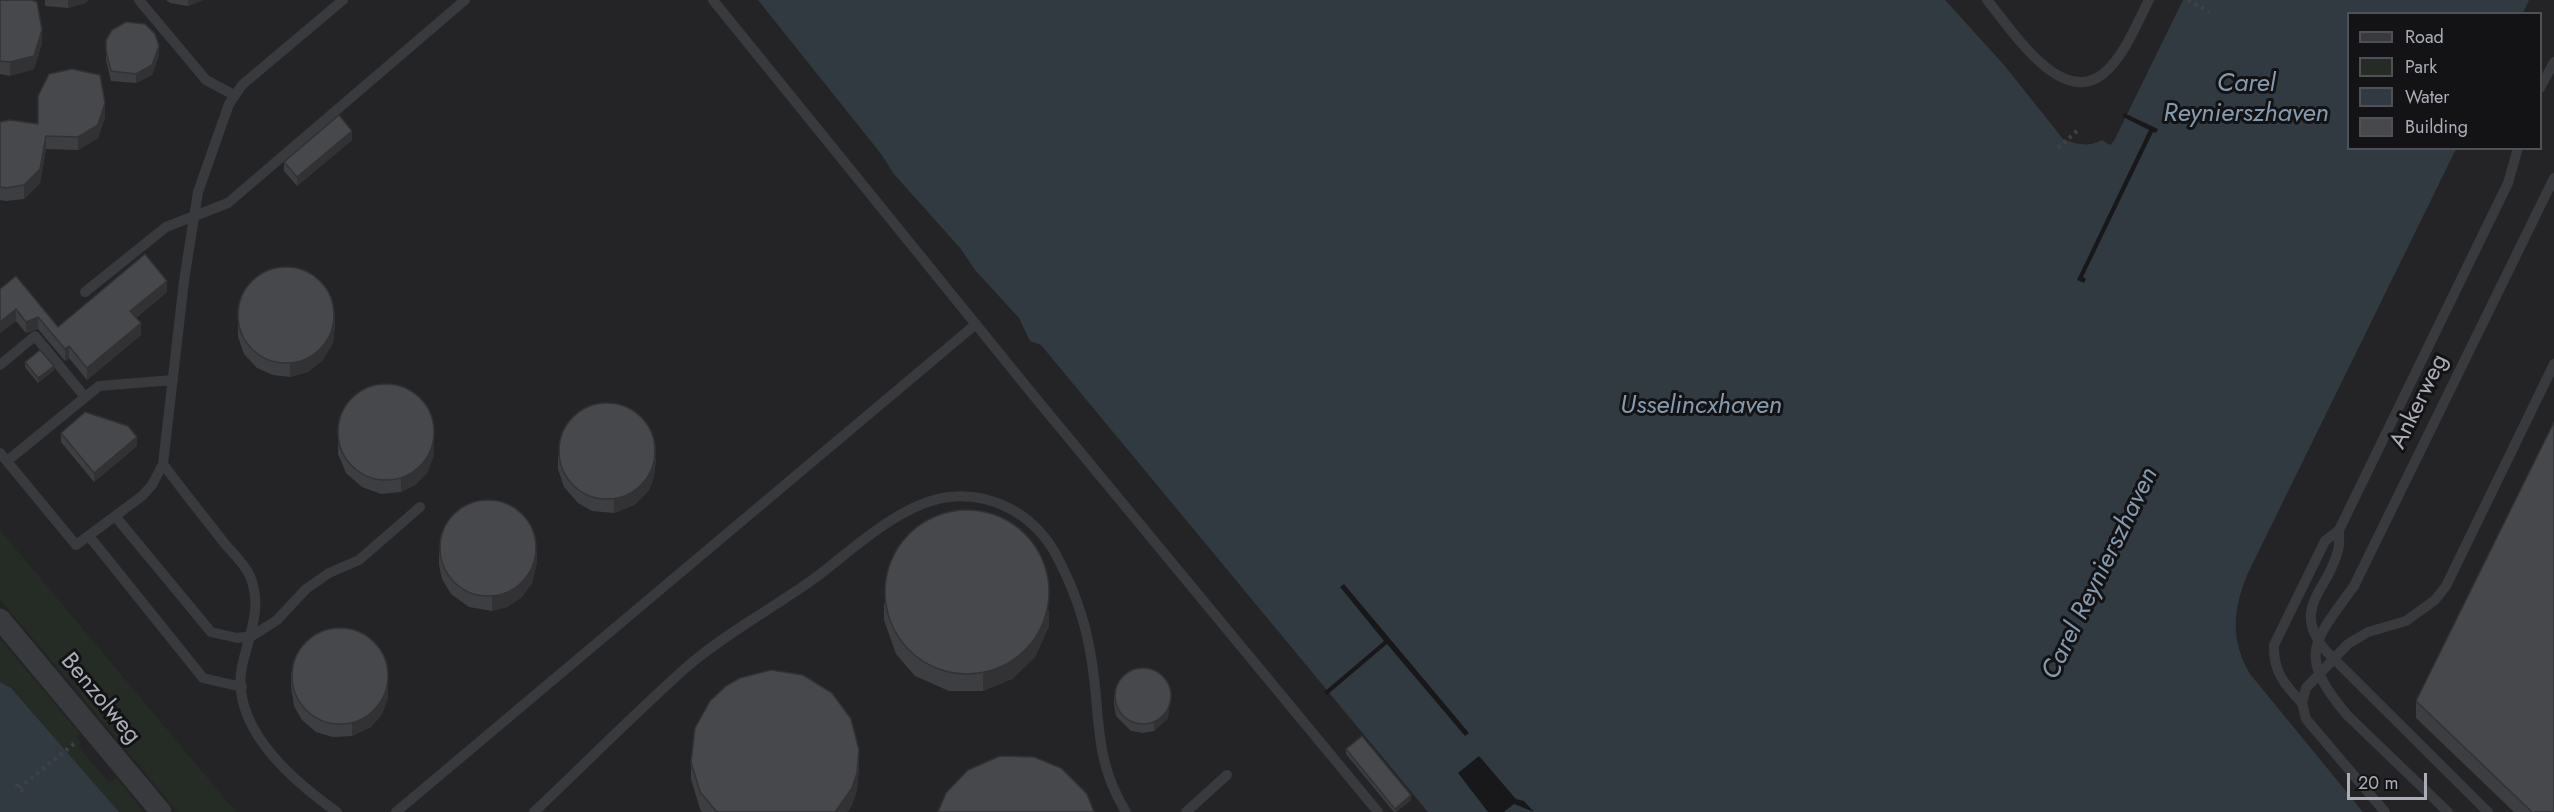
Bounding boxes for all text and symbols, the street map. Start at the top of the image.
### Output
legend [2347,12,2542,150]
text: Road [2405,24,2444,50]
text: Park [2405,54,2437,80]
water label: Carel Reynierszhaven [2163,69,2329,130]
text: Water [2405,84,2449,110]
text: Building [2405,114,2468,140]
street label: Ankerweg [2385,350,2455,454]
water label: Usselincxhaven [1620,391,1782,423]
water label: Carel Reynierszhaven [2036,463,2166,685]
street label: Benzolweg [54,648,146,750]
scale bar [2350,761,2430,799]
text: 20 m [2358,770,2398,796]

